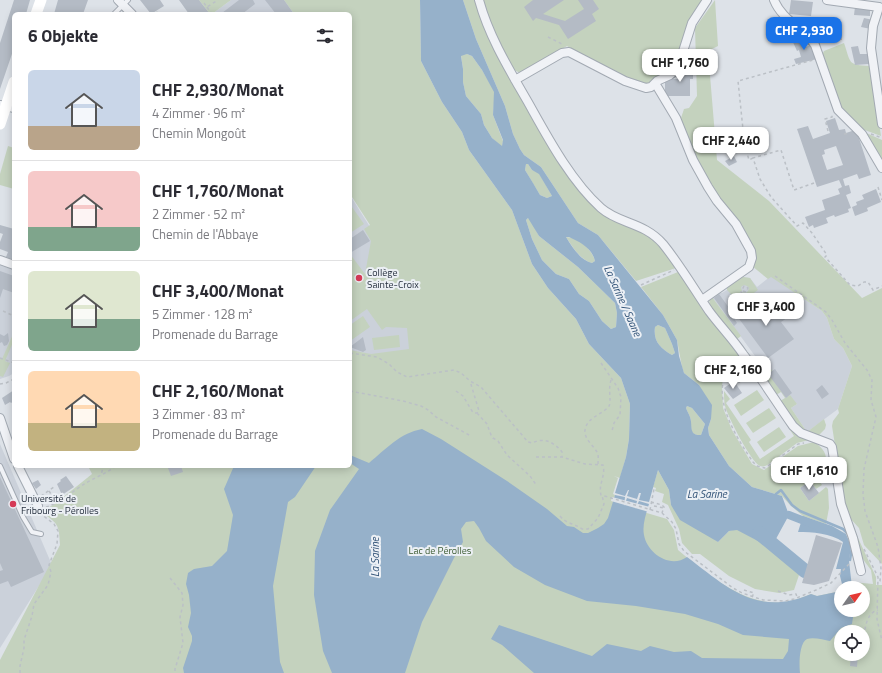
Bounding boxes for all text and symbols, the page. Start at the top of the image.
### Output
pin: CHF 2,930 [758,17,850,51]
text: CHF 2,930 [775,20,833,40]
text: 6 Objekte [28,23,98,49]
icon: filters [314,25,336,47]
pin: CHF 1,760 [634,49,726,83]
text: CHF 1,760 [651,52,709,72]
text: CHF 2,930/Monat [152,77,284,103]
icon: home [60,86,108,134]
text: 4 Zimmer · 96 m² [152,103,245,123]
text: Chemin Mongoût [152,123,246,143]
pin: CHF 2,440 [685,127,777,161]
text: CHF 2,440 [702,130,760,150]
text: CHF 1,760/Monat [152,178,284,204]
icon: home [60,187,108,235]
text: 2 Zimmer · 52 m² [152,204,245,224]
text: Chemin de l'Abbaye [152,224,258,244]
water label: La Sarine / Saane [600,263,646,340]
place label: Collège Sainte-Croix [367,265,419,292]
marker: Collège Sainte-Croix [354,273,364,283]
text: CHF 3,400/Monat [152,278,284,304]
icon: home [60,287,108,335]
pin: CHF 3,400 [720,293,812,327]
text: CHF 3,400 [737,296,795,316]
text: 5 Zimmer · 128 m² [152,304,253,324]
text: Promenade du Barrage [152,324,278,344]
pin: CHF 2,160 [687,356,779,390]
text: CHF 2,160 [704,359,762,379]
text: CHF 2,160/Monat [152,378,284,404]
icon: home [60,387,108,435]
text: 3 Zimmer · 83 m² [152,404,245,424]
text: Promenade du Barrage [152,424,278,444]
pin: CHF 1,610 [763,457,855,491]
text: CHF 1,610 [780,460,838,480]
water label: La Sarine [687,486,728,502]
place label: Université de Fribourg - Pérolles [21,491,99,518]
marker: Université de Fribourg - Pérolles [8,499,18,509]
water label: La Sarine [367,536,383,577]
park label: Lac de Pérolles [409,543,472,558]
north arrow [834,581,870,617]
map controls [834,581,870,661]
button: locate [834,625,870,661]

